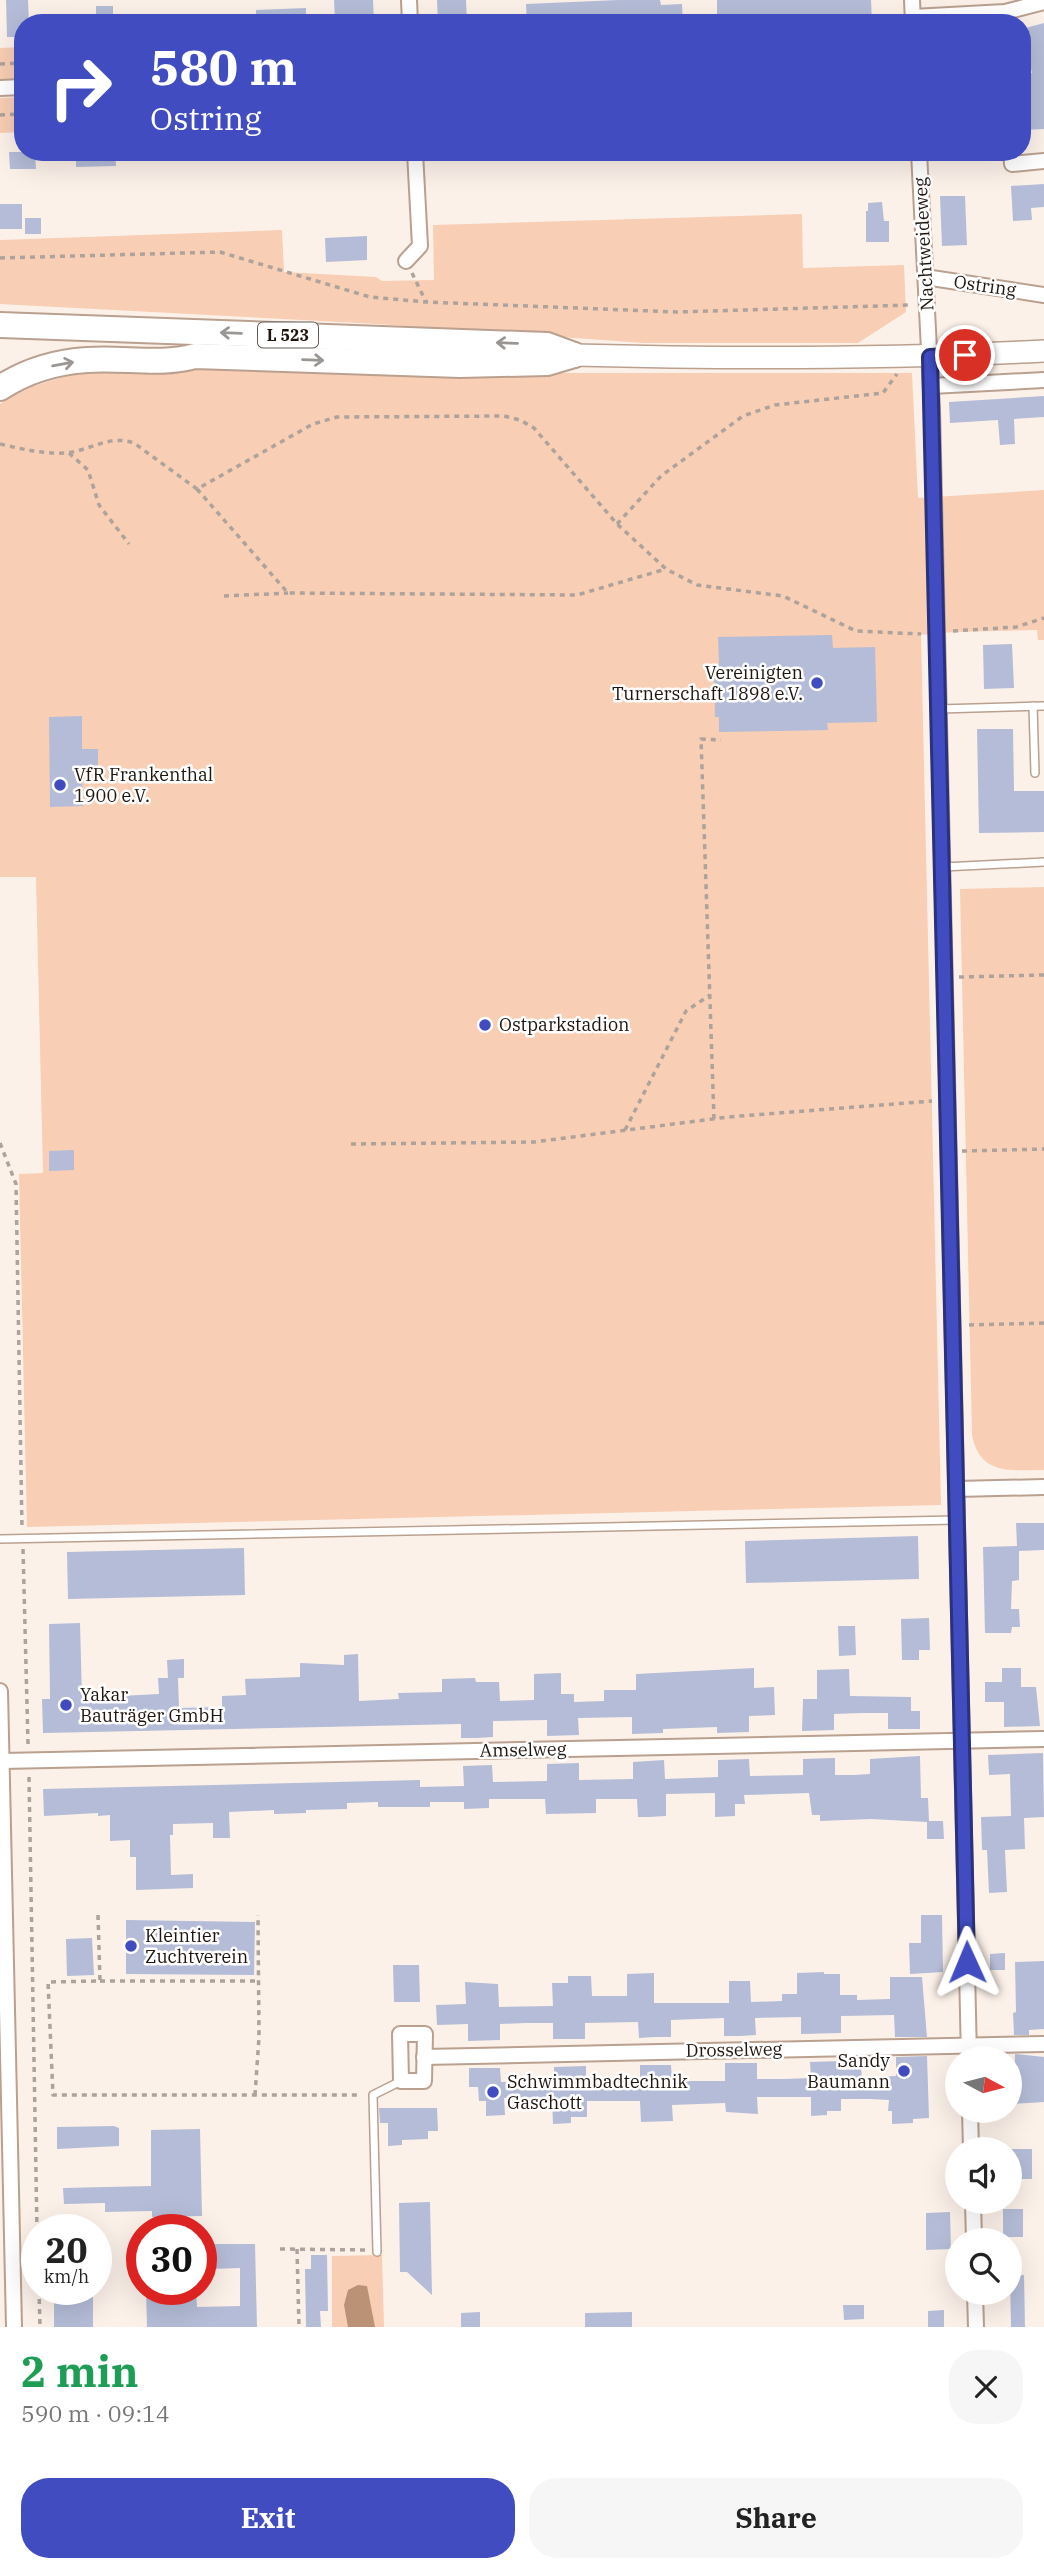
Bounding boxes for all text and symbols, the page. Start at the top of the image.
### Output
text: 580 m [150,35,297,98]
icon: right [35,42,126,133]
text: Ostring [150,97,262,139]
street label: Nachtweideweg [909,176,938,311]
street label: Ostring [952,270,1018,301]
road number: L 523 [258,322,318,348]
pin [935,325,995,385]
one-way arrow [220,327,243,340]
icon: arrive [946,336,984,374]
one-way arrow [496,337,519,350]
one-way arrow [301,353,324,366]
one-way arrow [51,357,74,370]
place label: Vereinigten Turnerschaft 1898 e.V. [612,661,803,705]
marker: Vereinigten Turnerschaft 1898 e.V. [809,675,825,691]
place label: VfR Frankenthal 1900 e.V. [74,763,213,807]
marker: VfR Frankenthal 1900 e.V. [52,777,68,793]
place label: Ostparkstadion [499,1013,630,1036]
marker: Ostparkstadion [477,1017,493,1033]
place label: Yakar Bauträger GmbH [80,1683,224,1727]
marker: Yakar Bauträger GmbH [58,1697,74,1713]
street label: Amselweg [479,1737,567,1762]
place label: Kleintier Zuchtverein [145,1924,248,1968]
position arrow [930,1925,1004,1999]
marker: Kleintier Zuchtverein [123,1938,139,1954]
street label: Drosselweg [685,2037,783,2062]
north arrow [945,2046,1022,2123]
map controls [945,2046,1022,2305]
place label: Sandy Baumann [807,2049,890,2093]
marker: Sandy Baumann [896,2063,912,2079]
place label: Schwimmbadtechnik Gaschott [507,2070,688,2114]
marker: Schwimmbadtechnik Gaschott [485,2084,501,2100]
button: sound [945,2137,1022,2214]
speed limit sign: 30 [126,2214,217,2305]
text: 20 [45,2227,88,2273]
button: search [945,2228,1022,2305]
text: km/h [44,2265,89,2288]
text: 2 min [21,2344,139,2399]
button: close [949,2350,1023,2424]
text: 590 m · 09:14 [21,2398,170,2428]
button: Exit [21,2478,515,2558]
button: Share [529,2478,1023,2558]

